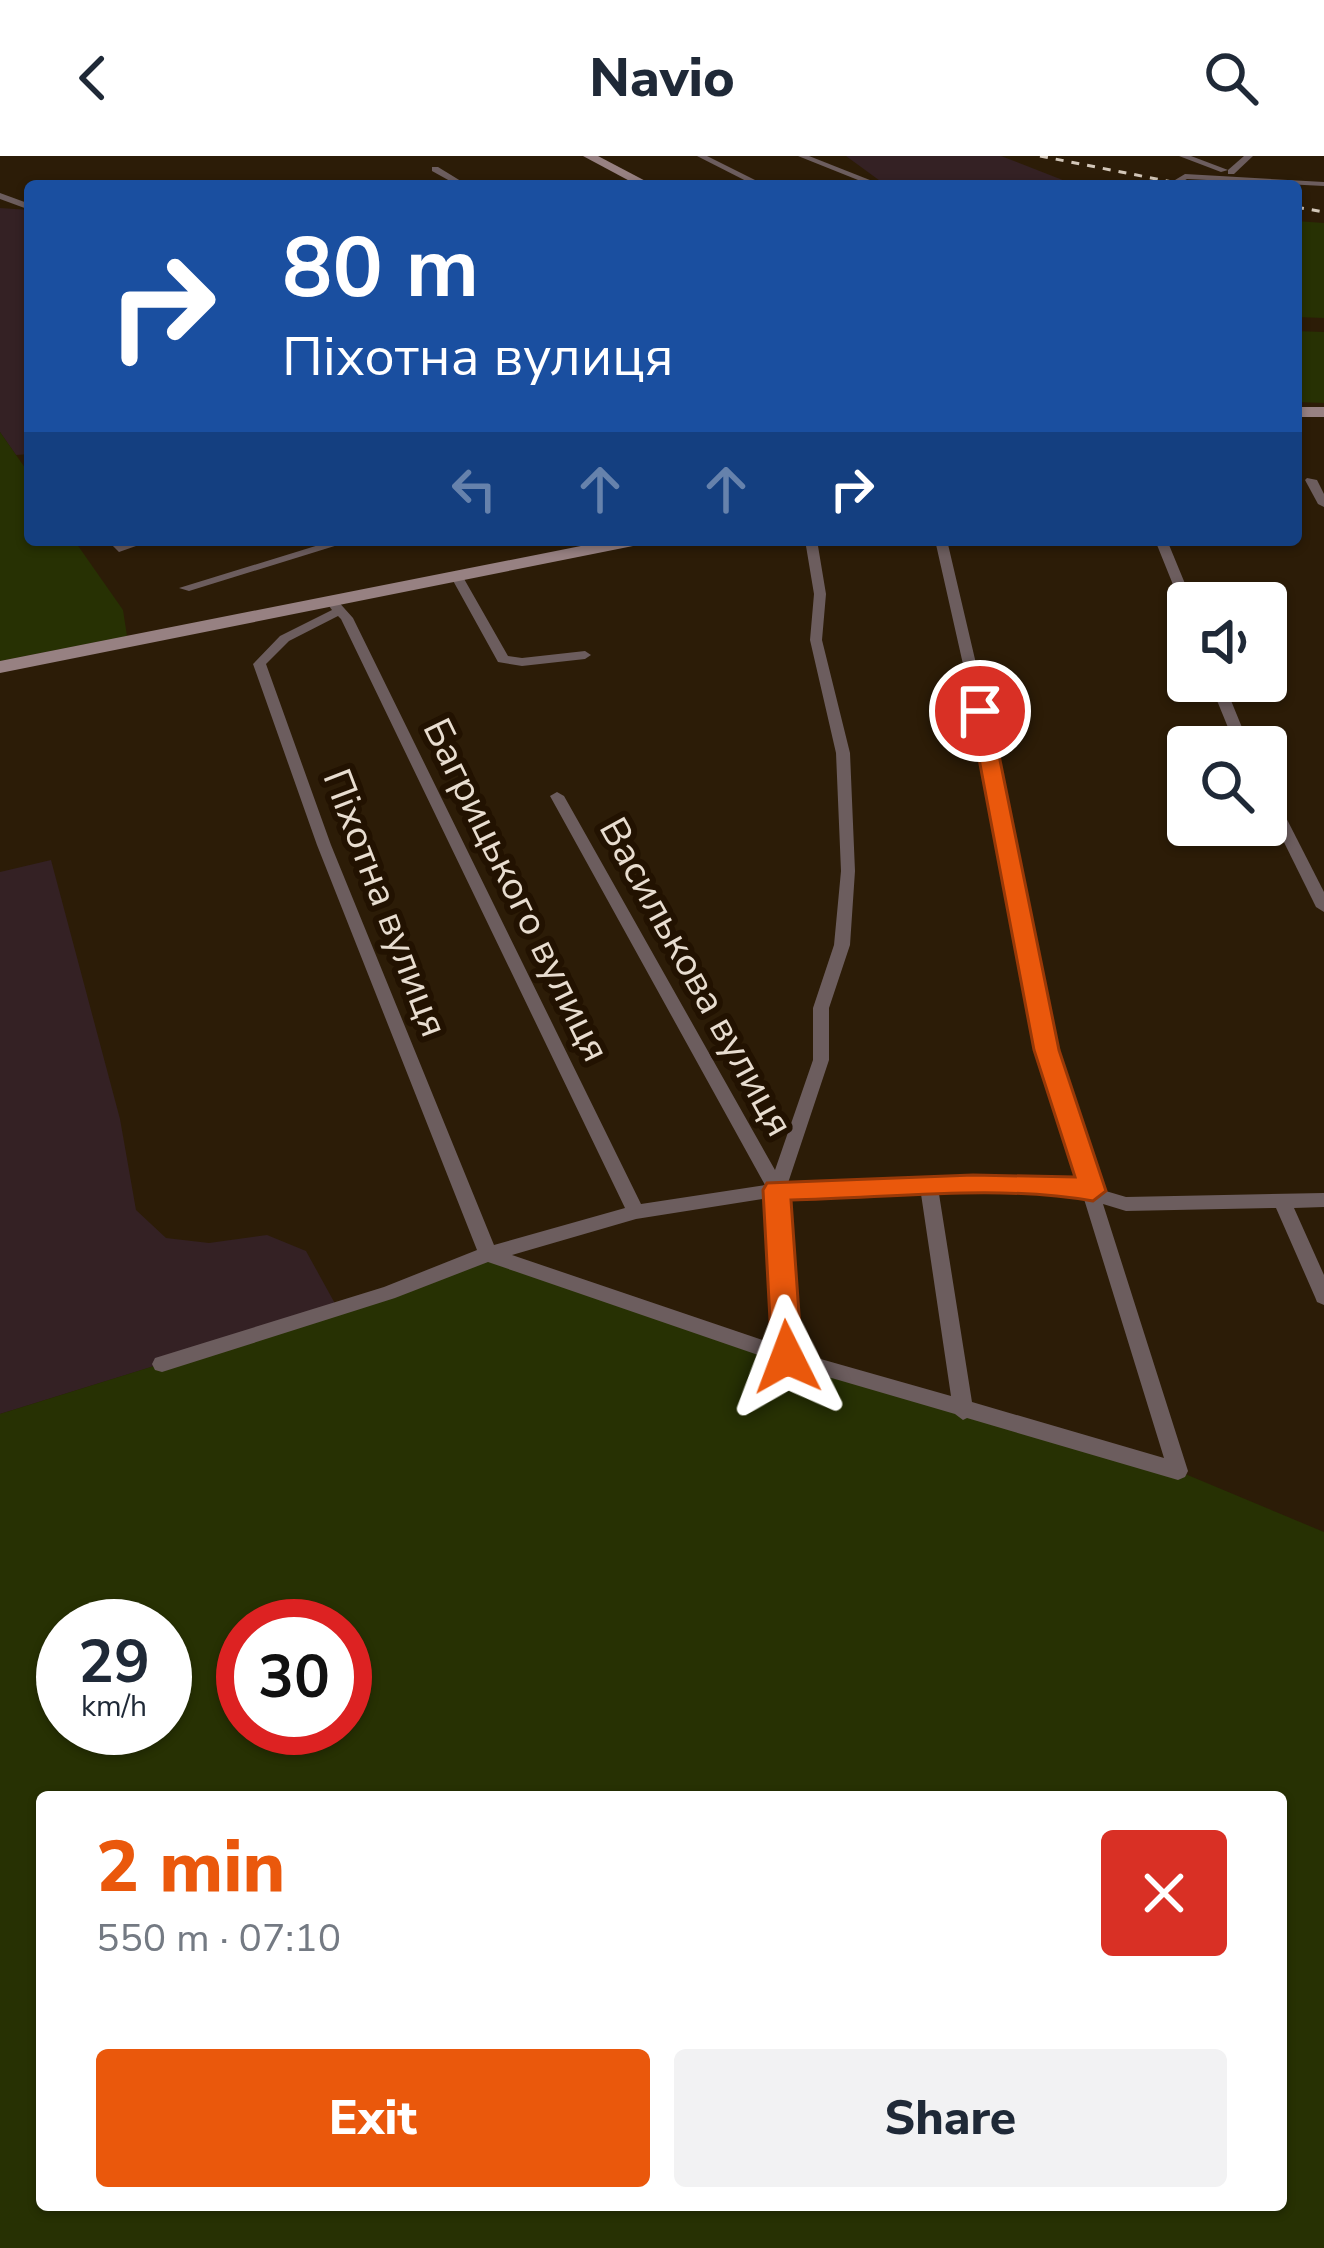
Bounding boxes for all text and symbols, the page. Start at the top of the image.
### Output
text: Navio [589,41,735,115]
icon: back [60,45,126,111]
icon: search [1198,45,1264,111]
text: 80 m [282,211,479,326]
icon: right [84,228,240,384]
text: Піхотна вулиця [282,320,674,394]
icon: left [441,456,507,522]
icon: ahead [567,456,633,522]
icon: ahead [693,456,759,522]
icon: right [819,456,885,522]
map controls [1167,582,1287,846]
button: sound [1167,582,1287,702]
pin [929,660,1031,762]
icon: arrive [947,678,1013,744]
street label: Багрицького вулиця [410,710,622,1070]
button: search [1167,726,1287,846]
street label: Піхотна вулиця [310,761,460,1045]
street label: Василькова вулиця [586,808,806,1146]
position arrow [724,1294,850,1420]
speed limit sign: 30 [216,1599,372,1755]
text: 29 [78,1621,150,1703]
text: km/h [81,1686,147,1727]
text: 2 min [96,1818,285,1916]
button: close [1101,1830,1227,1956]
text: 550 m · 07:10 [96,1912,341,1965]
button: Exit [96,2049,650,2187]
button: Share [674,2049,1227,2187]

